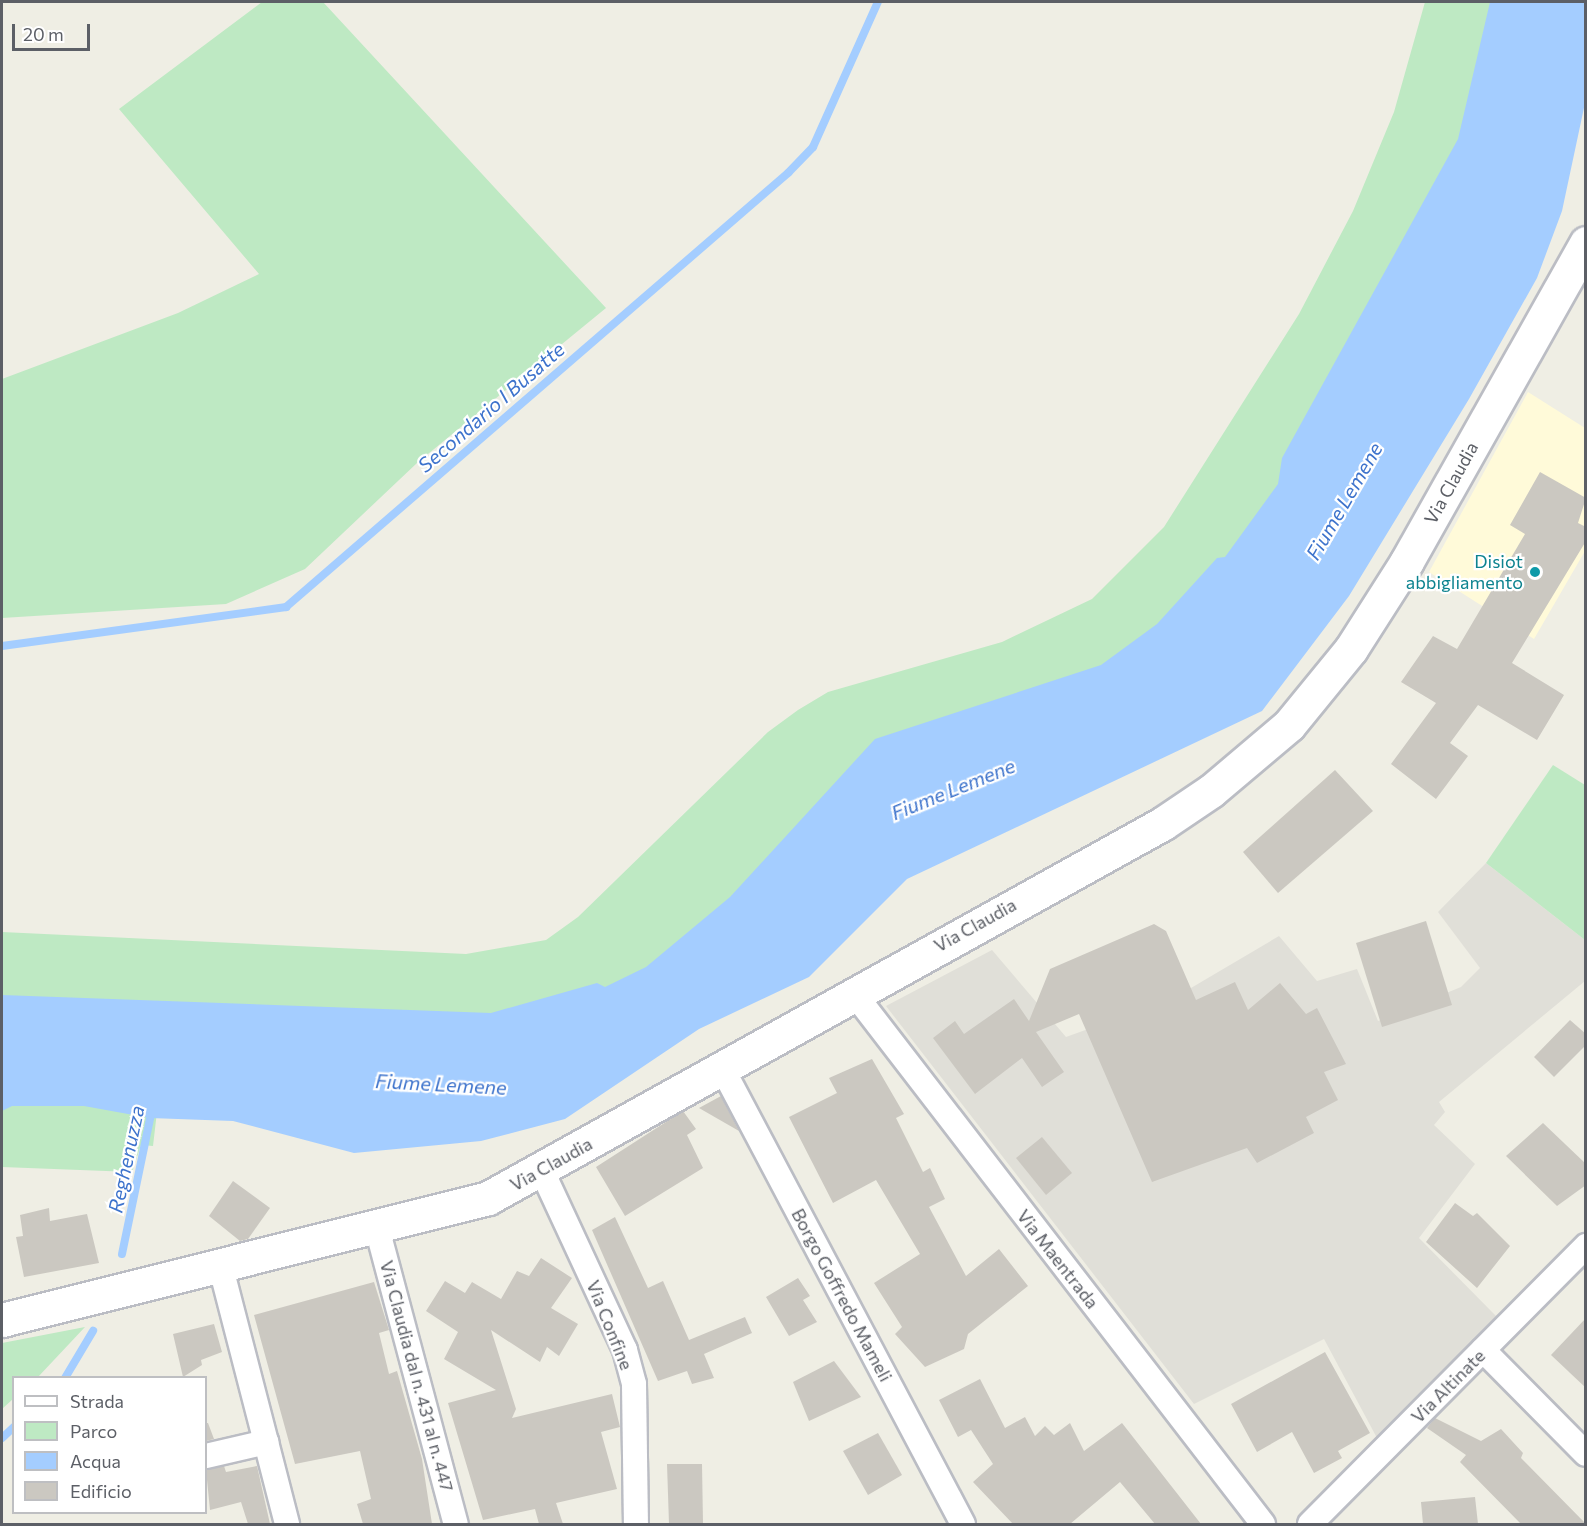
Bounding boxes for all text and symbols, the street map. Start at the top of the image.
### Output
scale bar [15,12,93,50]
text: 20 m [23,23,64,45]
water label: Secondario I Busatte [413,337,569,477]
water label: Fiume Lemene [1301,438,1387,564]
street label: Via Claudia [1420,438,1482,528]
place label: Disiot abbigliamento [1406,551,1523,594]
marker: Disiot abbigliamento [1528,565,1542,579]
water label: Fiume Lemene [887,753,1019,825]
street label: Via Claudia [930,894,1020,956]
water label: Fiume Lemene [375,1069,507,1099]
water label: Reghenuzza [103,1103,149,1215]
street label: Via Claudia [506,1133,596,1195]
street label: Borgo Goffredo Mameli [787,1205,897,1385]
street label: Via Maentrada [1013,1205,1103,1313]
street label: Via Claudia dal n. 431 al n. 447 [376,1258,458,1494]
street label: Via Confine [582,1277,638,1373]
street label: Via Altinate [1407,1345,1489,1427]
legend [12,1376,207,1514]
text: Strada [70,1390,124,1412]
text: Parco [70,1420,117,1442]
text: Acqua [70,1450,121,1472]
text: Edificio [70,1480,132,1502]

